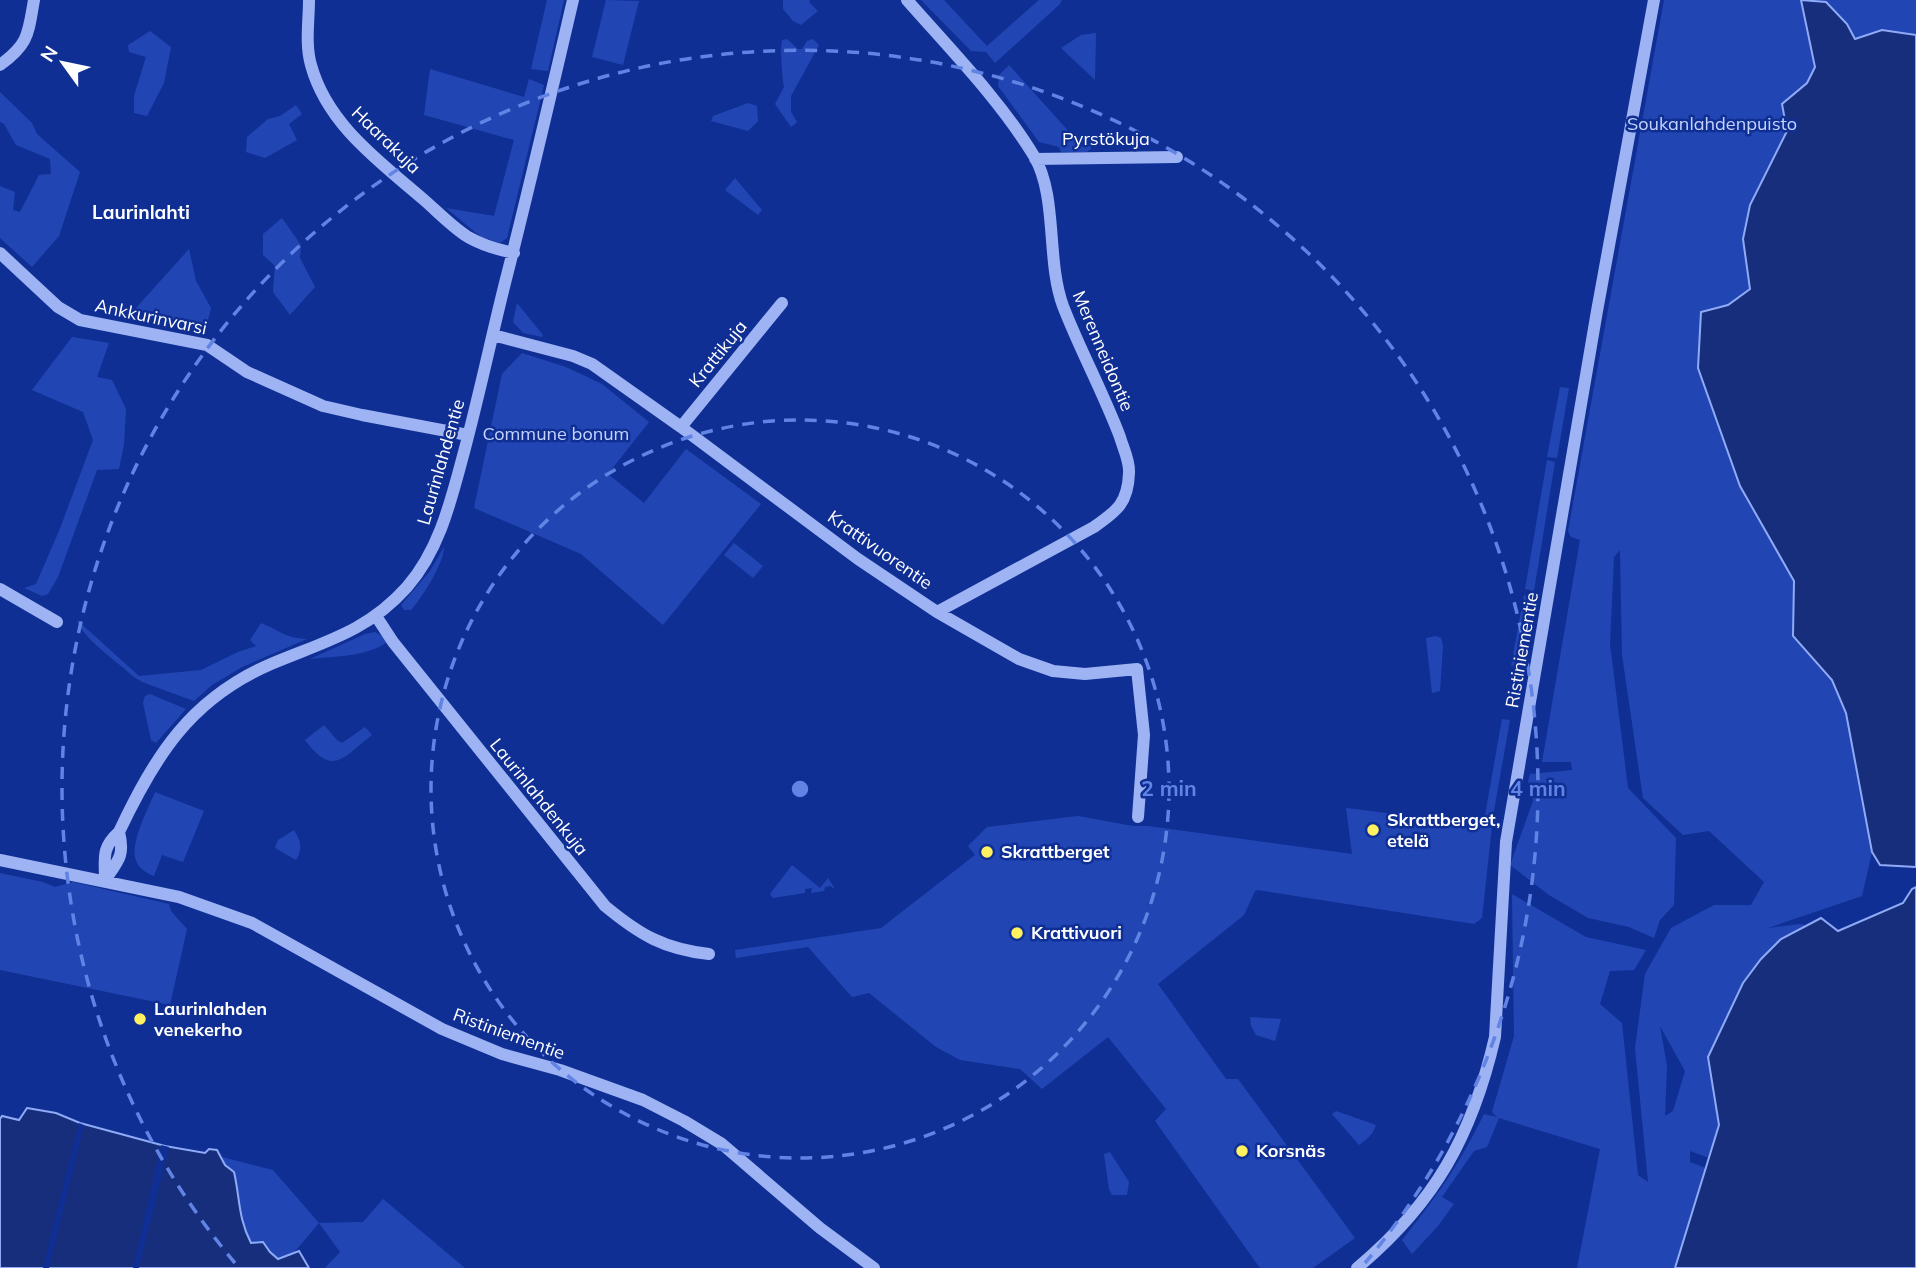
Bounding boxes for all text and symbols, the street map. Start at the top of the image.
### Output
north arrow [28,28,98,98]
text: N [35,41,63,66]
street label: Haarakuja [347,101,426,178]
park label: Soukanlahdenpuisto [1627,112,1797,135]
street label: Pyrstökuja [1062,127,1150,150]
district label: Laurinlahti [92,200,190,224]
street label: Merenneidontie [1068,287,1139,414]
street label: Ankkurinvarsi [93,293,209,340]
street label: Krattikuja [683,315,752,392]
street label: Laurinlahdentie [412,396,469,527]
park label: Commune bonum [483,422,629,445]
street label: Krattivuorentie [823,505,937,594]
street label: Ristiniementie [1500,590,1543,710]
street label: Laurinlahdenkuja [485,734,594,860]
text: 2 min [1141,775,1197,801]
text: 4 min [1510,775,1566,801]
centre of rings [788,777,812,801]
place label: Skrattberget, etelä [1387,808,1500,852]
marker: Skrattberget, etelä [1365,822,1381,838]
place label: Skrattberget [1001,840,1110,863]
marker: Skrattberget [979,844,995,860]
place label: Krattivuori [1031,921,1122,944]
marker: Krattivuori [1009,925,1025,941]
place label: Laurinlahden venekerho [153,997,267,1041]
street label: Ristiniementie [450,1003,568,1064]
marker: Laurinlahden venekerho [132,1011,148,1027]
place label: Korsnäs [1256,1139,1325,1162]
marker: Korsnäs [1234,1143,1250,1159]

